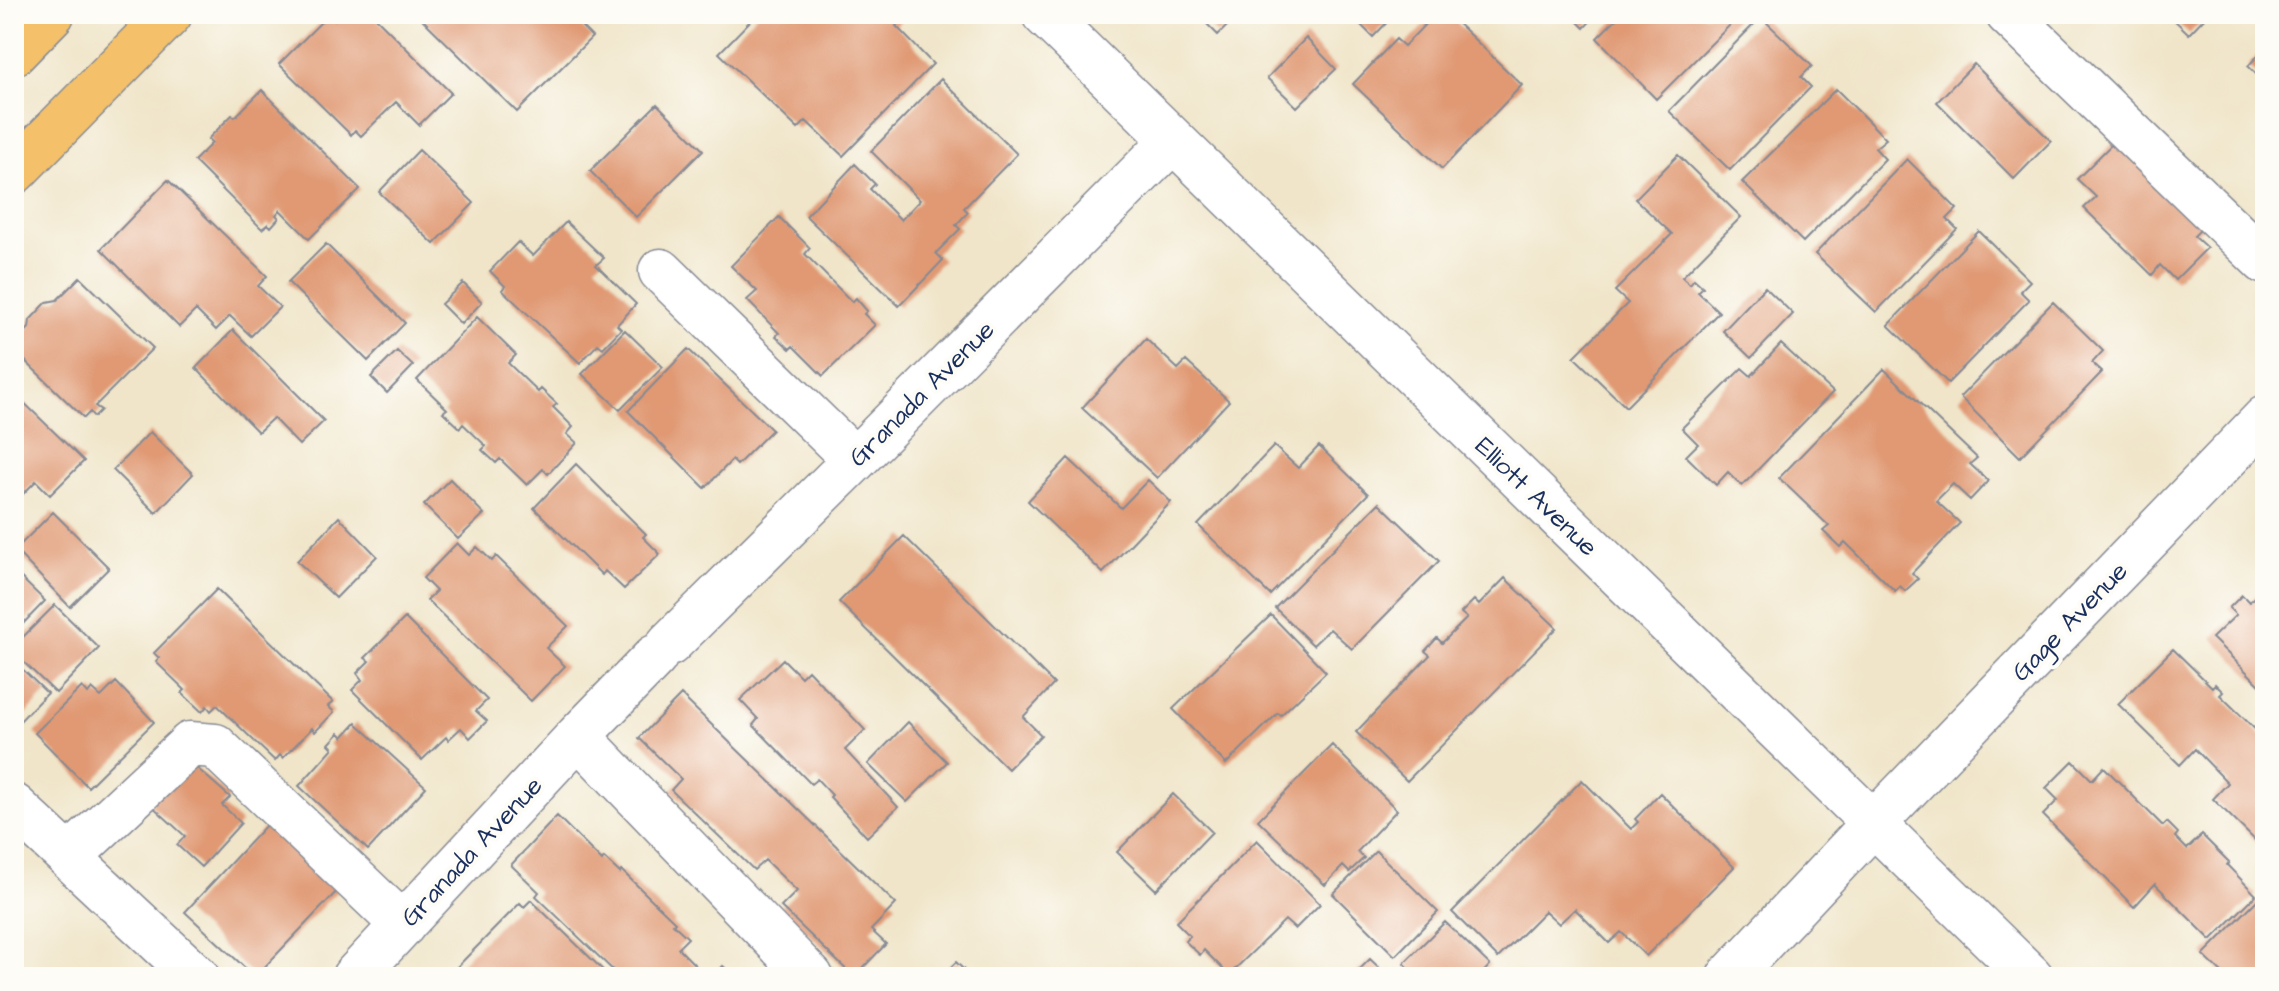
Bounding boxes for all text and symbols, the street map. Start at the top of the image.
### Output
street label: Granada Avenue [841,313,1003,475]
street label: Elliott Avenue [1467,429,1606,565]
street label: Gage Avenue [2003,554,2137,691]
street label: Granada Avenue [393,769,551,935]

